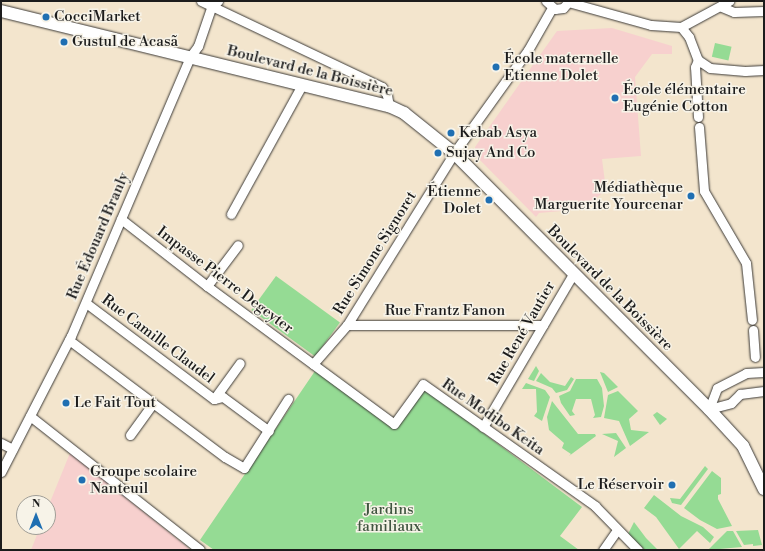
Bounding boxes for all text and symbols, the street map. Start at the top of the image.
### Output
place label: CocciMarket [54,8,141,26]
marker: CocciMarket [41,12,51,22]
place label: Gustul de Acasã [72,33,178,51]
marker: Gustul de Acasã [59,37,69,47]
street label: Boulevard de la Boissière [225,42,395,100]
place label: École maternelle Etienne Dolet [504,49,619,84]
marker: École maternelle Etienne Dolet [491,62,501,72]
place label: École élémentaire Eugénie Cotton [623,80,746,115]
marker: École élémentaire Eugénie Cotton [610,93,620,103]
place label: Kebab Asya [459,124,537,142]
marker: Kebab Asya [446,128,456,138]
place label: Sujay And Co [446,144,536,162]
marker: Sujay And Co [433,148,443,158]
street label: Rue Édouard Branly [63,170,133,302]
place label: Médiathèque Marguerite Yourcenar [534,178,683,213]
place label: Étienne Dolet [427,182,481,217]
street label: Rue Simone Signoret [330,188,420,318]
marker: Médiathèque Marguerite Yourcenar [686,191,696,201]
marker: Étienne Dolet [484,195,494,205]
street label: Boulevard de la Boissière [543,221,677,355]
street label: Impasse Pierre Degeyter [153,223,297,337]
street label: Rue René Vautier [485,278,559,388]
street label: Rue Camille Claudel [98,291,218,387]
street label: Rue Frantz Fanon [385,302,505,320]
street label: Rue Modibo Keita [438,375,548,459]
place label: Le Fait Tout [74,394,156,412]
marker: Le Fait Tout [61,398,71,408]
place label: Groupe scolaire Nanteuil [90,462,197,497]
marker: Groupe scolaire Nanteuil [77,475,87,485]
place label: Le Réservoir [577,476,664,494]
marker: Le Réservoir [667,480,677,490]
north arrow [16,495,56,535]
text: N [32,497,40,511]
park label: Jardins familiaux [357,500,421,535]

